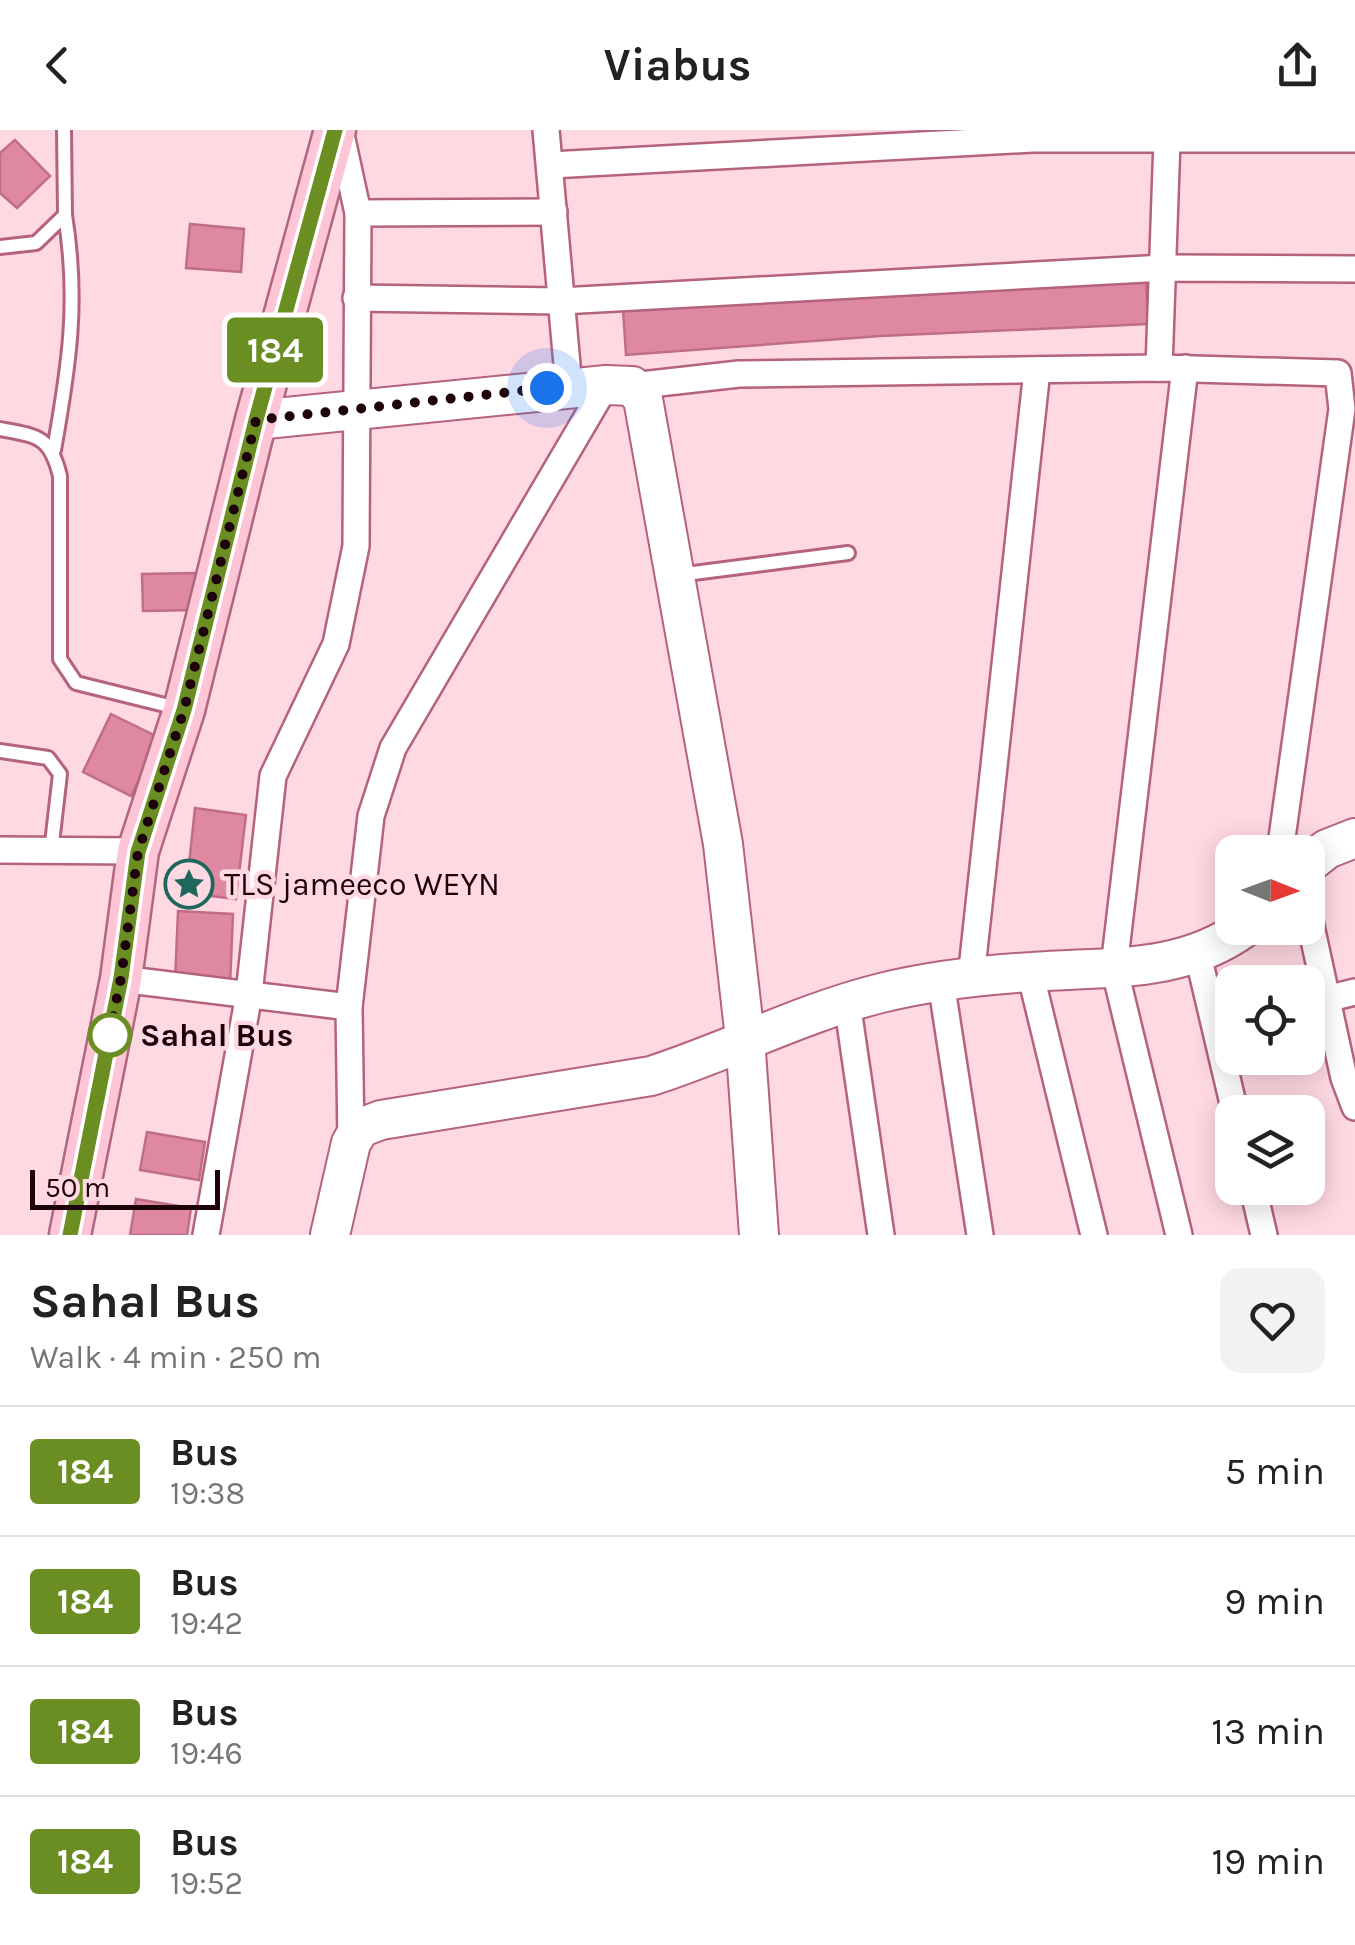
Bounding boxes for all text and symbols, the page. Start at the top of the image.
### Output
icon: back [30,38,85,93]
icon: share [1270,38,1325,93]
text: Viabus [604,39,751,91]
line badge: 184 [218,318,332,382]
text: 184 [247,330,303,371]
your location [522,363,572,413]
north arrow [1215,835,1325,945]
map controls [1215,835,1325,1205]
place icon: TLS jameeco WEYN [163,858,215,910]
place label: TLS jameeco WEYN [224,866,500,903]
button: locate [1215,965,1325,1075]
marker: Sahal Bus [89,1014,131,1056]
place label: Sahal Bus [140,1017,293,1054]
button: layers [1215,1095,1325,1205]
scale bar [30,1165,220,1210]
text: 50 m [45,1171,110,1204]
button: heart [1220,1268,1325,1373]
text: Sahal Bus [30,1273,260,1329]
text: Walk · 4 min · 250 m [30,1339,321,1376]
text: Bus [170,1430,239,1475]
text: 5 min [1225,1449,1325,1494]
text: 184 [57,1451,113,1492]
text: 19:38 [170,1475,245,1512]
text: Bus [170,1560,239,1605]
text: 9 min [1224,1579,1325,1624]
text: 184 [57,1581,113,1622]
text: 19:42 [170,1605,243,1642]
text: Bus [170,1690,239,1735]
text: 13 min [1211,1709,1325,1754]
text: 184 [57,1711,113,1752]
text: 19:46 [170,1735,243,1772]
text: Bus [170,1820,239,1865]
text: 19 min [1212,1839,1325,1884]
text: 184 [57,1841,113,1882]
text: 19:52 [170,1865,243,1902]

